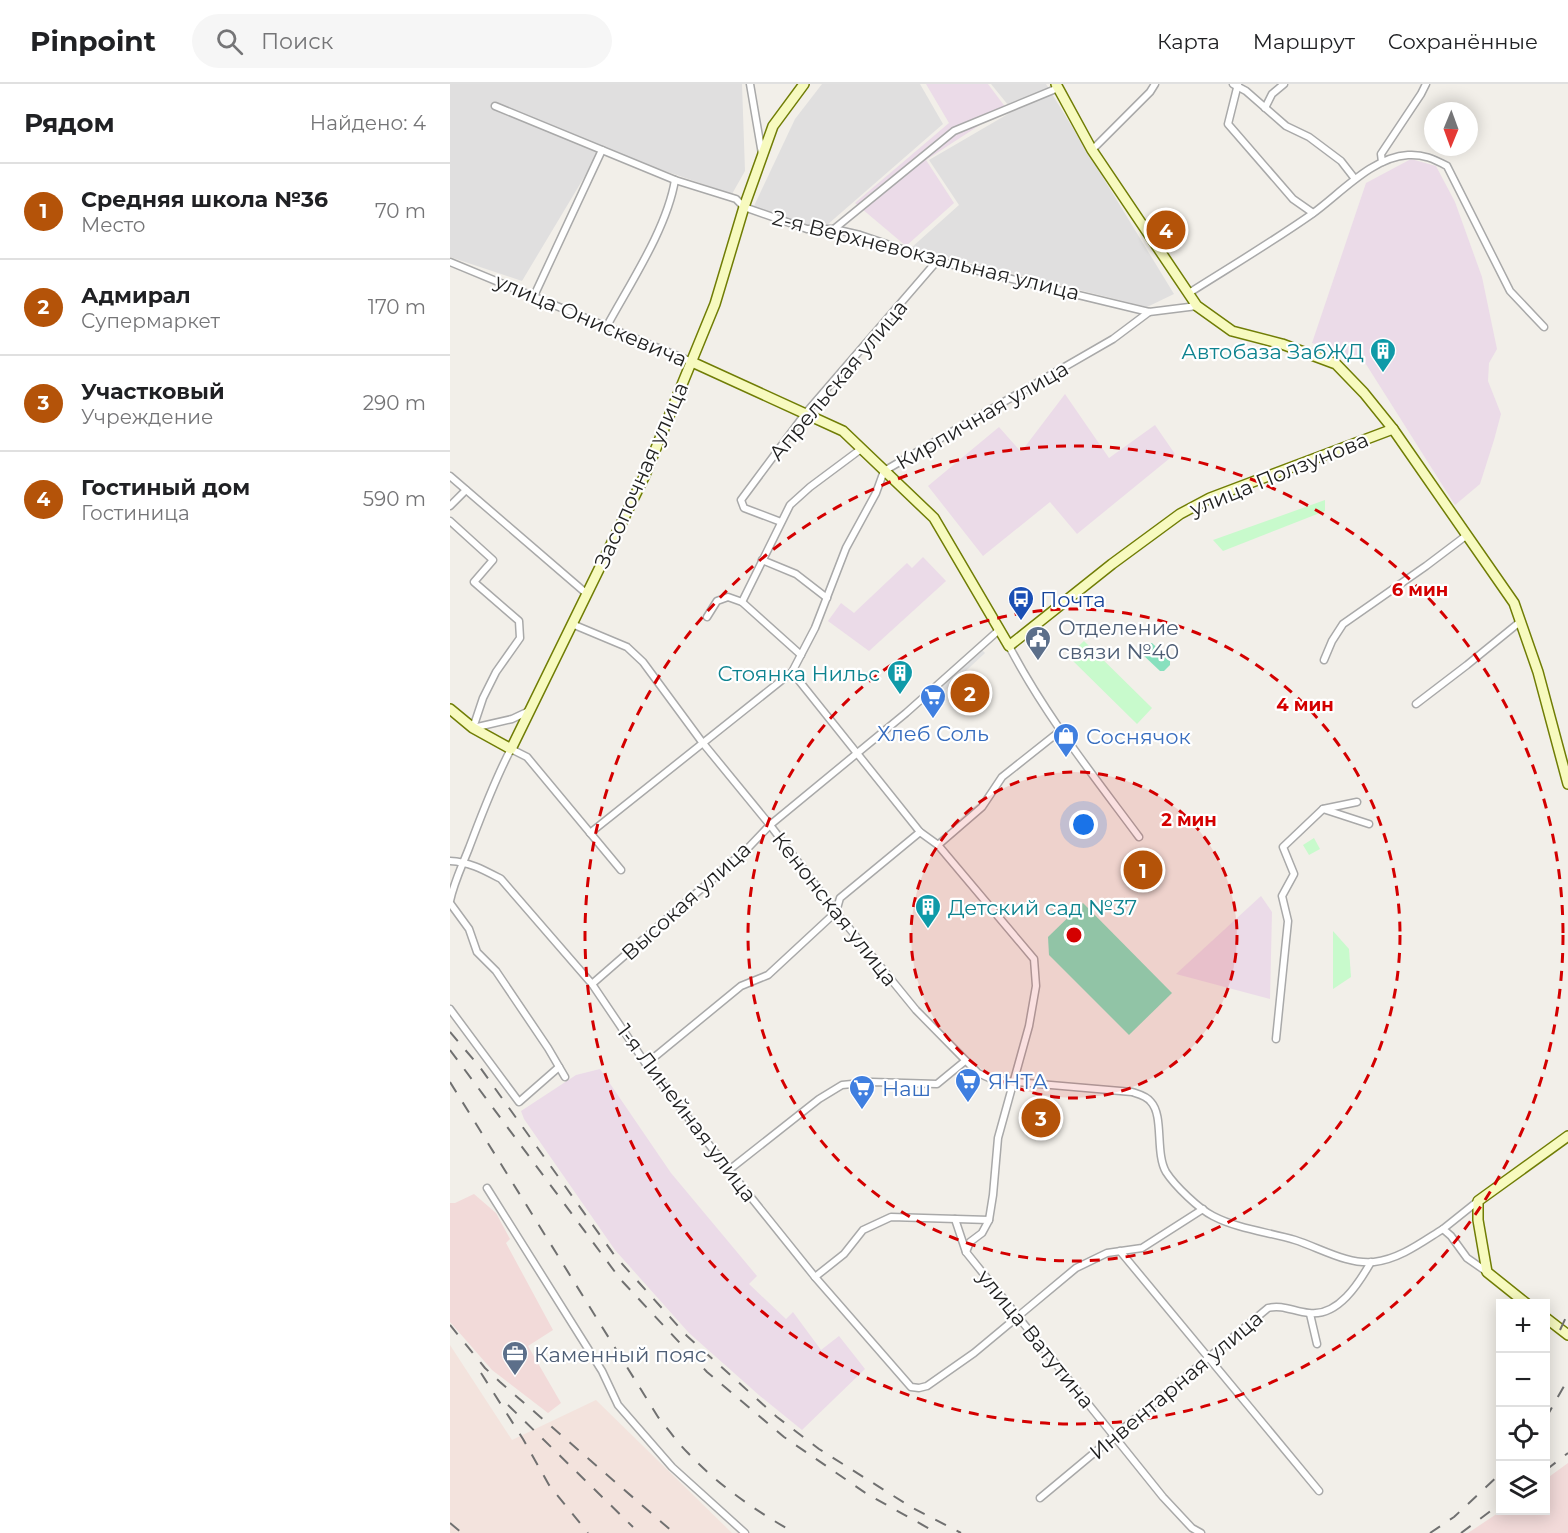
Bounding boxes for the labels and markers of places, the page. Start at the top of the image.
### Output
pin: 4 [1146,208,1186,252]
building icon: Автобаза ЗабЖД [1368,336,1398,374]
place label: Автобаза ЗабЖД [1181,339,1364,364]
bus stop icon: Почта [1006,584,1036,622]
place label: Почта [1040,587,1105,612]
place label: Отделение связи №40 [1058,615,1179,664]
public building icon: Отделение связи №40 [1023,624,1053,662]
building icon: Стоянка Нильс [885,658,915,696]
place label: Стоянка Нильс [718,661,880,686]
pin: 2 [950,670,990,716]
supermarket icon: Хлеб Соль [918,682,948,720]
place label: Хлеб Соль [877,721,989,746]
shop icon: Соснячок [1051,721,1081,759]
place label: Соснячок [1086,724,1191,749]
pin: 1 [1124,848,1162,892]
building icon: Детский сад №37 [913,892,943,930]
place label: Детский сад №37 [948,895,1137,920]
centre of rings [1064,925,1084,945]
supermarket icon: ЯНТА [953,1066,983,1104]
place label: ЯНТА [988,1069,1048,1094]
supermarket icon: Наш [847,1073,877,1111]
place label: Наш [882,1076,931,1101]
pin: 3 [1022,1096,1060,1140]
office icon: Каменный пояс [500,1339,530,1377]
place label: Каменный пояс [534,1342,707,1367]

